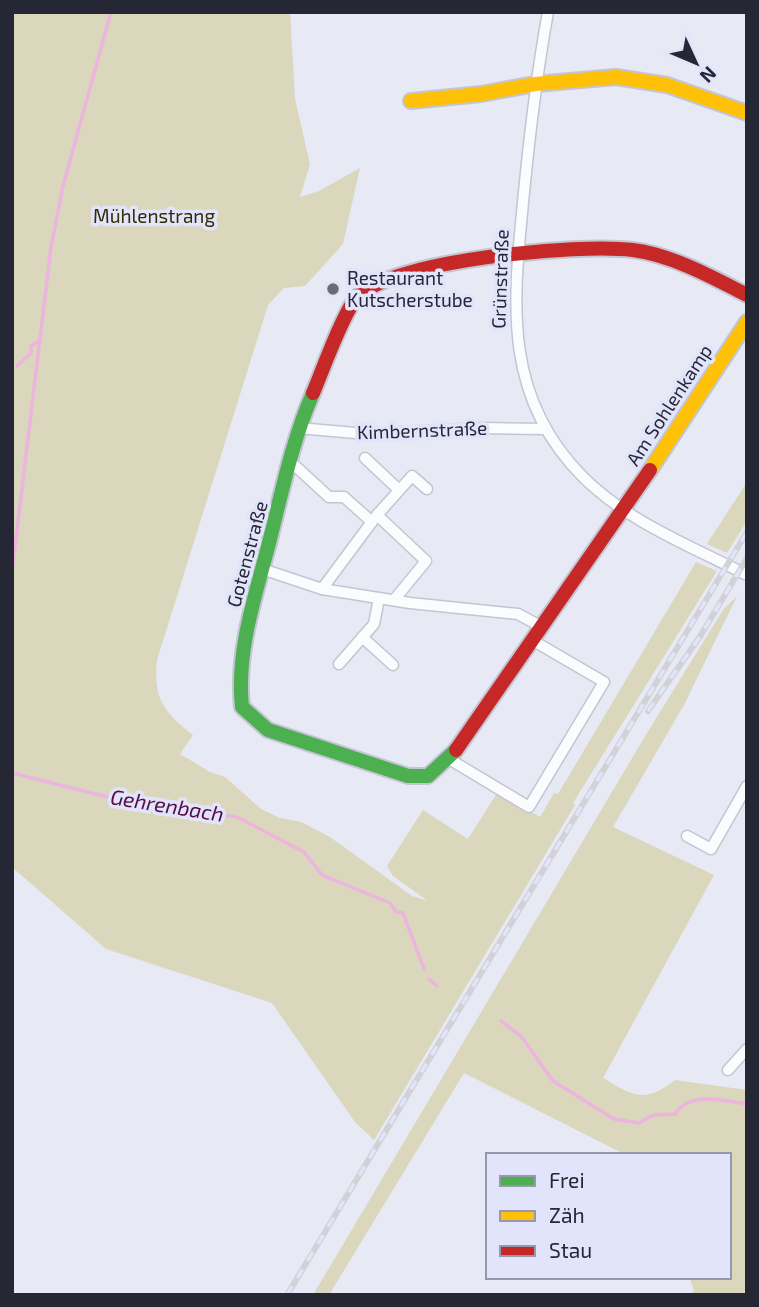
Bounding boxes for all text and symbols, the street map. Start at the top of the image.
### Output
north arrow [661,28,731,98]
text: N [696,62,722,88]
park label: Mühlenstrang [93,204,215,227]
street label: Grünstraße [486,229,513,329]
place label: Restaurant Kutscherstube [347,266,473,311]
marker: Restaurant Kutscherstube [325,281,341,297]
street label: Am Sohlenkamp [621,340,716,470]
street label: Kimbernstraße [356,416,487,443]
street label: Gotenstraße [221,498,272,610]
water label: Gehrenbach [109,783,226,826]
legend [486,1153,731,1279]
text: Frei [549,1167,585,1192]
text: Zäh [549,1202,585,1227]
text: Stau [549,1237,592,1262]

